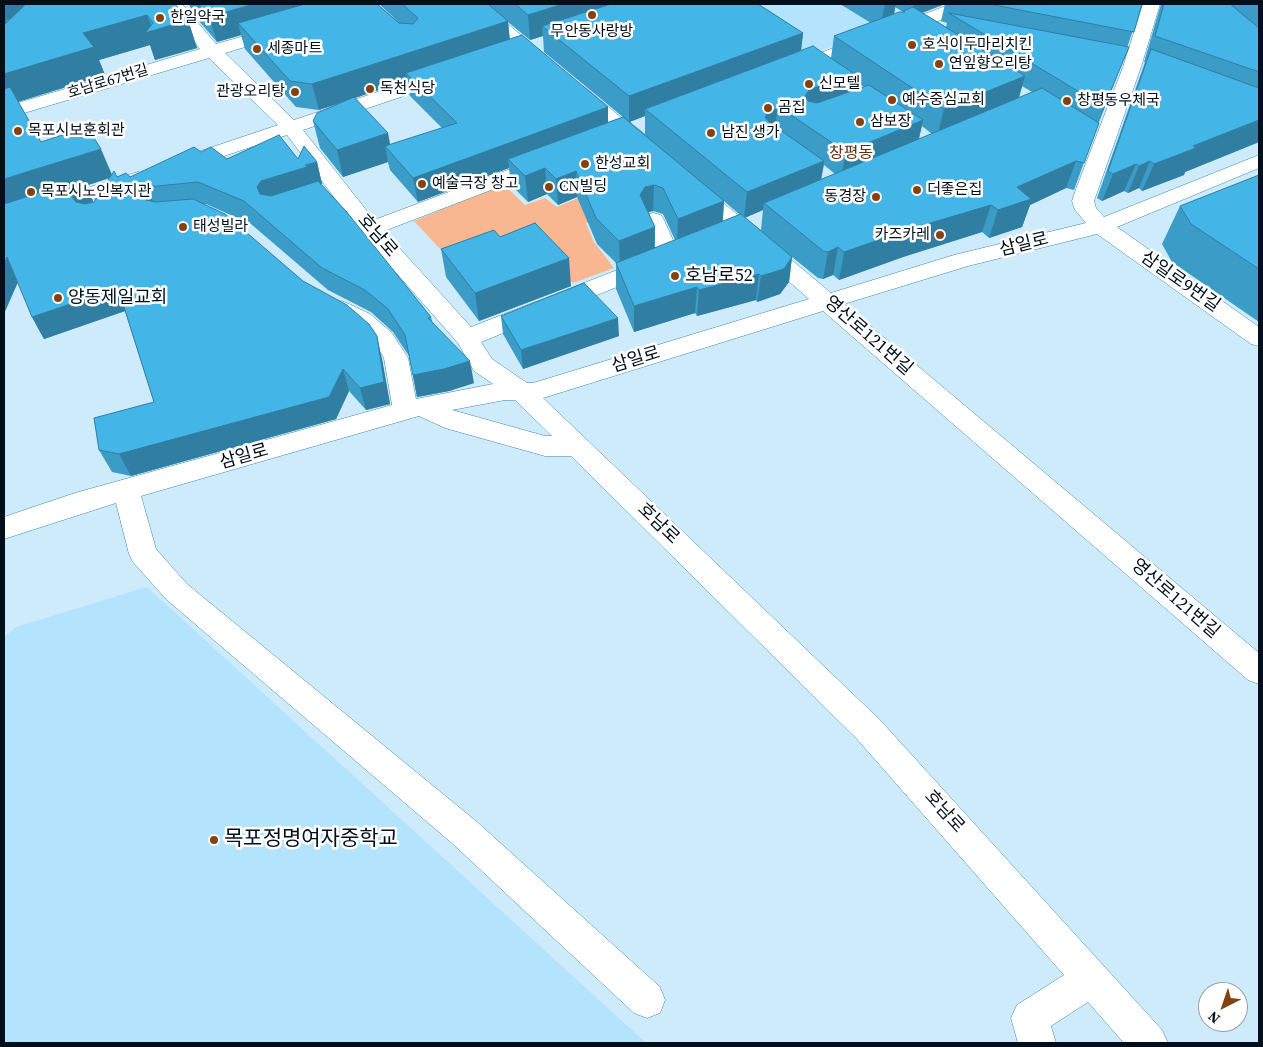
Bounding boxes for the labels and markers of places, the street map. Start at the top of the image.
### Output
place label: 한일약국 [170,9,225,27]
marker: 무안동사랑방 [586,9,598,21]
marker: 한일약국 [154,12,166,24]
place label: 무안동사랑방 [551,23,633,41]
place label: 호식이두마리치킨 [922,36,1032,54]
marker: 호식이두마리치킨 [906,39,918,51]
place label: 세종마트 [267,40,322,58]
marker: 세종마트 [251,43,263,55]
place label: 연잎향오리탕 [949,55,1032,73]
marker: 연잎향오리탕 [933,58,945,70]
place label: 신모텔 [819,75,860,93]
marker: 신모텔 [803,78,815,90]
place label: 독천식당 [380,80,435,98]
place label: 관광오리탕 [216,83,285,101]
marker: 독천식당 [364,83,376,95]
marker: 관광오리탕 [289,86,301,98]
place label: 예수중심교회 [902,91,985,109]
place label: 창평동우체국 [1077,92,1160,110]
marker: 예수중심교회 [886,94,898,106]
marker: 창평동우체국 [1061,95,1073,107]
place label: 곰집 [778,99,806,117]
marker: 곰집 [762,102,774,114]
place label: 삼보장 [870,113,911,131]
marker: 삼보장 [854,116,866,128]
place label: 목포시보훈회관 [28,122,125,140]
place label: 남진 생가 [721,124,780,142]
marker: 목포시보훈회관 [12,125,24,137]
marker: 남진 생가 [705,127,717,139]
place label: 한성교회 [595,155,650,173]
marker: 한성교회 [579,158,591,170]
place label: 예술극장 창고 [432,175,518,193]
marker: 예술극장 창고 [416,178,428,190]
place label: CN빌딩 [559,178,607,196]
marker: CN빌딩 [543,181,555,193]
place label: 더좋은집 [927,181,982,199]
place label: 목포시노인복지관 [41,183,151,201]
marker: 더좋은집 [911,184,923,196]
marker: 목포시노인복지관 [25,186,37,198]
place label: 동경장 [825,188,866,206]
marker: 동경장 [870,191,882,203]
place label: 태성빌라 [193,218,248,236]
marker: 태성빌라 [177,221,189,233]
place label: 카즈카레 [875,226,930,244]
marker: 카즈카레 [934,229,946,241]
place label: 호남로52 [685,265,753,287]
marker: 호남로52 [669,270,681,282]
place label: 양동제일교회 [68,287,167,309]
marker: 양동제일교회 [52,292,64,304]
place label: 목포정명여자중학교 [224,827,398,853]
marker: 목포정명여자중학교 [208,834,220,846]

